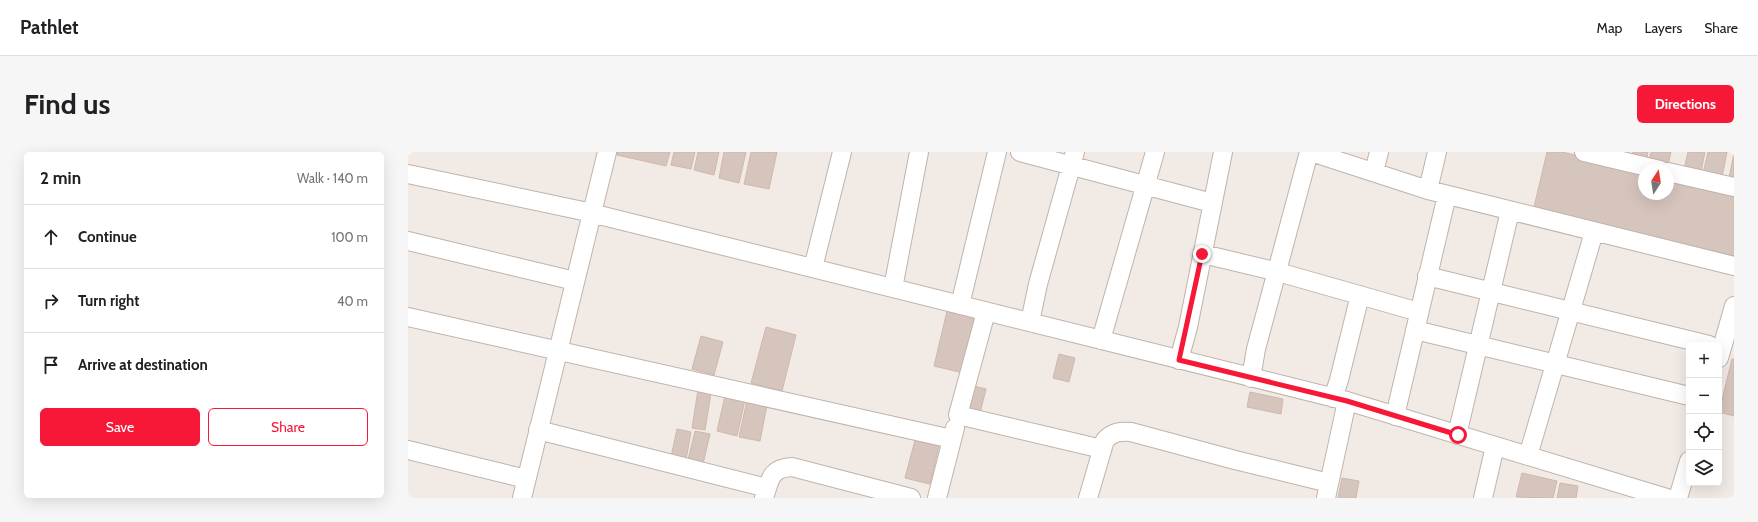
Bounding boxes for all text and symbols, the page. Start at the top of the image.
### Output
text: Pathlet [20,16,79,39]
text: Map [1597,19,1622,37]
text: Layers [1644,19,1682,37]
text: Share [1704,19,1738,37]
button: Directions [1637,85,1734,123]
text: Find us [24,87,110,121]
north arrow [1638,164,1674,200]
text: 2 min [40,168,81,188]
text: Walk · 140 m [297,170,368,186]
icon: ahead [40,226,62,248]
text: Continue [78,228,137,246]
text: 100 m [331,229,368,245]
route end [1193,245,1211,263]
icon: right [40,290,62,312]
text: Turn right [78,292,139,310]
text: 40 m [337,293,368,309]
map controls [1686,342,1722,486]
button: + [1686,342,1722,378]
icon: arrive [40,354,62,376]
text: Arrive at destination [78,356,208,374]
button: − [1686,378,1722,414]
button: Save [40,408,200,446]
button: Share [208,408,368,446]
button: locate [1686,414,1722,450]
route start [1449,426,1467,444]
button: layers [1686,450,1722,486]

